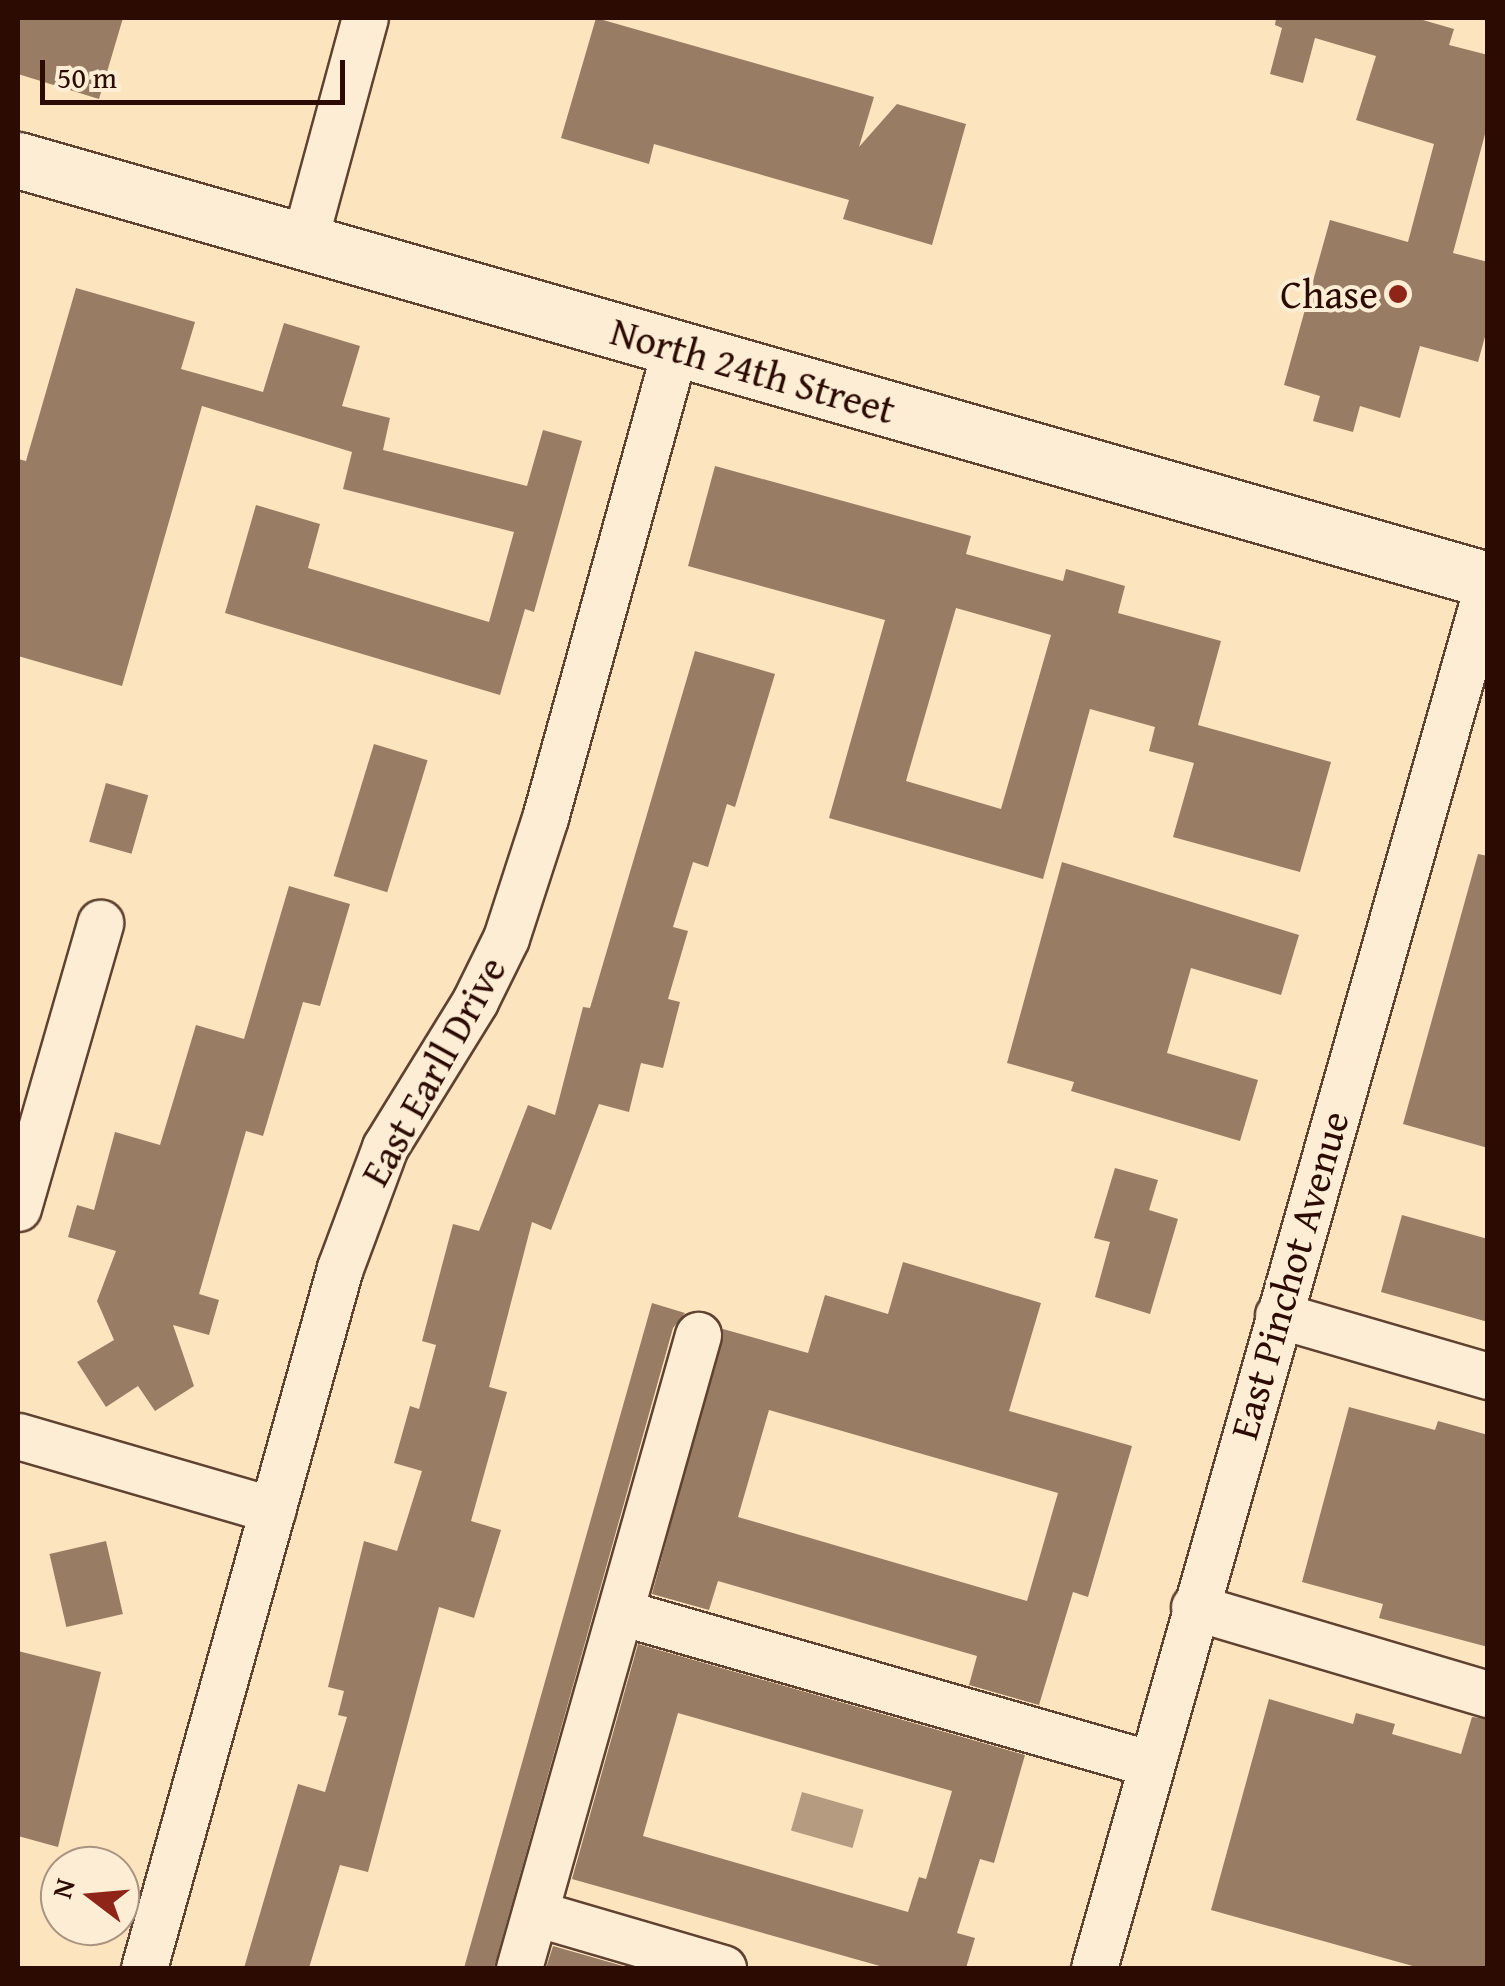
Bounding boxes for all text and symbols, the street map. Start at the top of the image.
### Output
scale bar [45,40,350,102]
text: 50 m [57,55,117,99]
place label: Chase [1280,270,1378,318]
marker: Chase [1387,283,1409,305]
street label: North 24th Street [605,306,901,434]
street label: East Earll Drive [350,948,516,1194]
street label: East Pinchot Avenue [1219,1105,1359,1445]
north arrow [40,1846,140,1946]
text: N [40,1873,85,1903]

